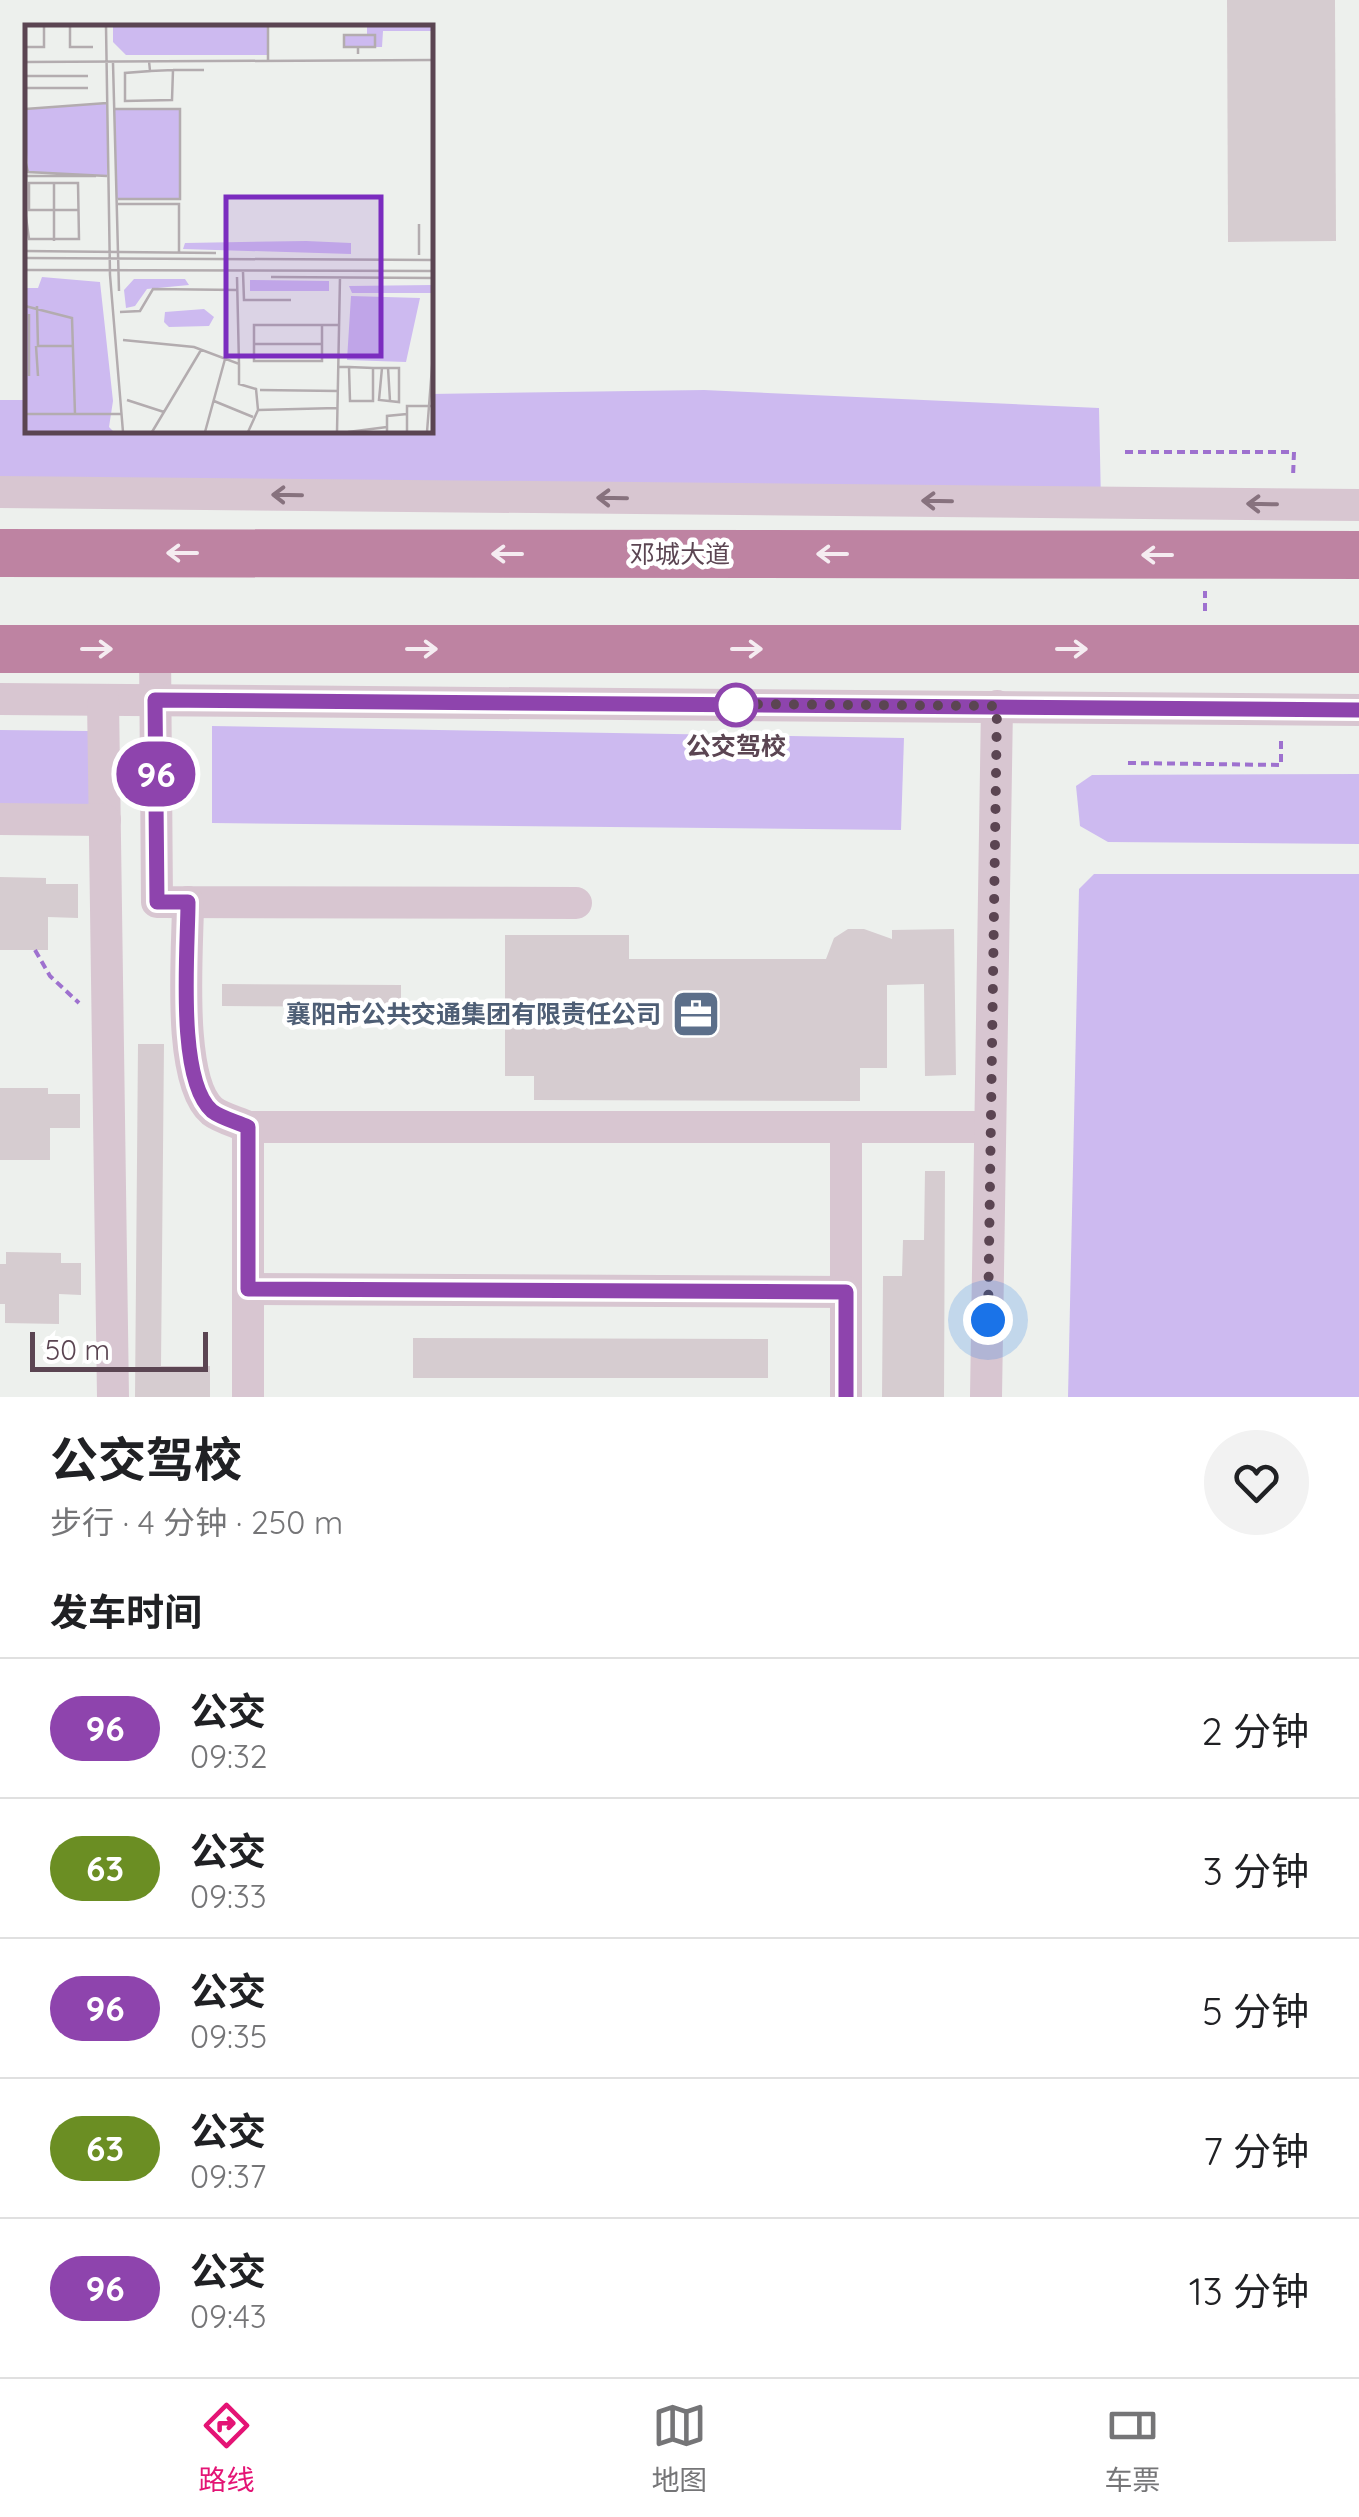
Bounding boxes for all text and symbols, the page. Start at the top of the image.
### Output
inset map [25,25,432,432]
one-way arrow [271,485,303,504]
one-way arrow [596,488,628,508]
one-way arrow [921,492,954,510]
one-way arrow [1246,495,1278,514]
street label: 邓城大道 [630,538,730,569]
one-way arrow [166,544,198,562]
one-way arrow [491,544,524,564]
one-way arrow [816,544,848,564]
one-way arrow [1141,546,1174,564]
one-way arrow [80,640,113,658]
one-way arrow [406,640,438,658]
one-way arrow [730,640,763,658]
one-way arrow [1056,640,1088,658]
marker: 公交驾校 [715,684,757,726]
place label: 公交驾校 [686,730,786,761]
line badge: 96 [111,742,201,806]
text: 96 [136,752,176,796]
office icon: 襄阳市公共交通集团有限责任公司 [670,988,722,1040]
place label: 襄阳市公共交通集团有限责任公司 [286,998,661,1029]
your location [963,1295,1013,1345]
scale bar [30,1327,208,1372]
text: 50 m [45,1332,110,1367]
text: 公交驾校 [50,1429,242,1489]
button: heart [1204,1430,1309,1535]
text: 步行 · 4 分钟 · 250 m [50,1502,343,1542]
text: 发车时间 [50,1588,202,1636]
text: 公交 [190,1687,266,1735]
text: 96 [85,1706,125,1750]
text: 2 分钟 [1202,1707,1309,1755]
text: 09:32 [190,1736,267,1776]
text: 公交 [190,1827,266,1875]
text: 63 [86,1846,124,1890]
text: 3 分钟 [1203,1847,1309,1895]
text: 09:33 [190,1876,266,1916]
text: 公交 [190,1967,266,2015]
text: 96 [85,1986,125,2030]
text: 5 分钟 [1202,1987,1309,2035]
text: 09:35 [190,2016,267,2056]
text: 公交 [190,2107,266,2155]
text: 63 [86,2126,124,2170]
text: 7 分钟 [1203,2127,1309,2175]
text: 09:37 [190,2156,266,2196]
text: 公交 [190,2247,266,2295]
text: 96 [85,2266,125,2310]
text: 13 分钟 [1189,2267,1309,2315]
text: 09:43 [190,2296,267,2336]
tab: 路线 [198,2398,255,2498]
tab: 地图 [651,2398,708,2498]
tab: 车票 [1104,2398,1161,2498]

